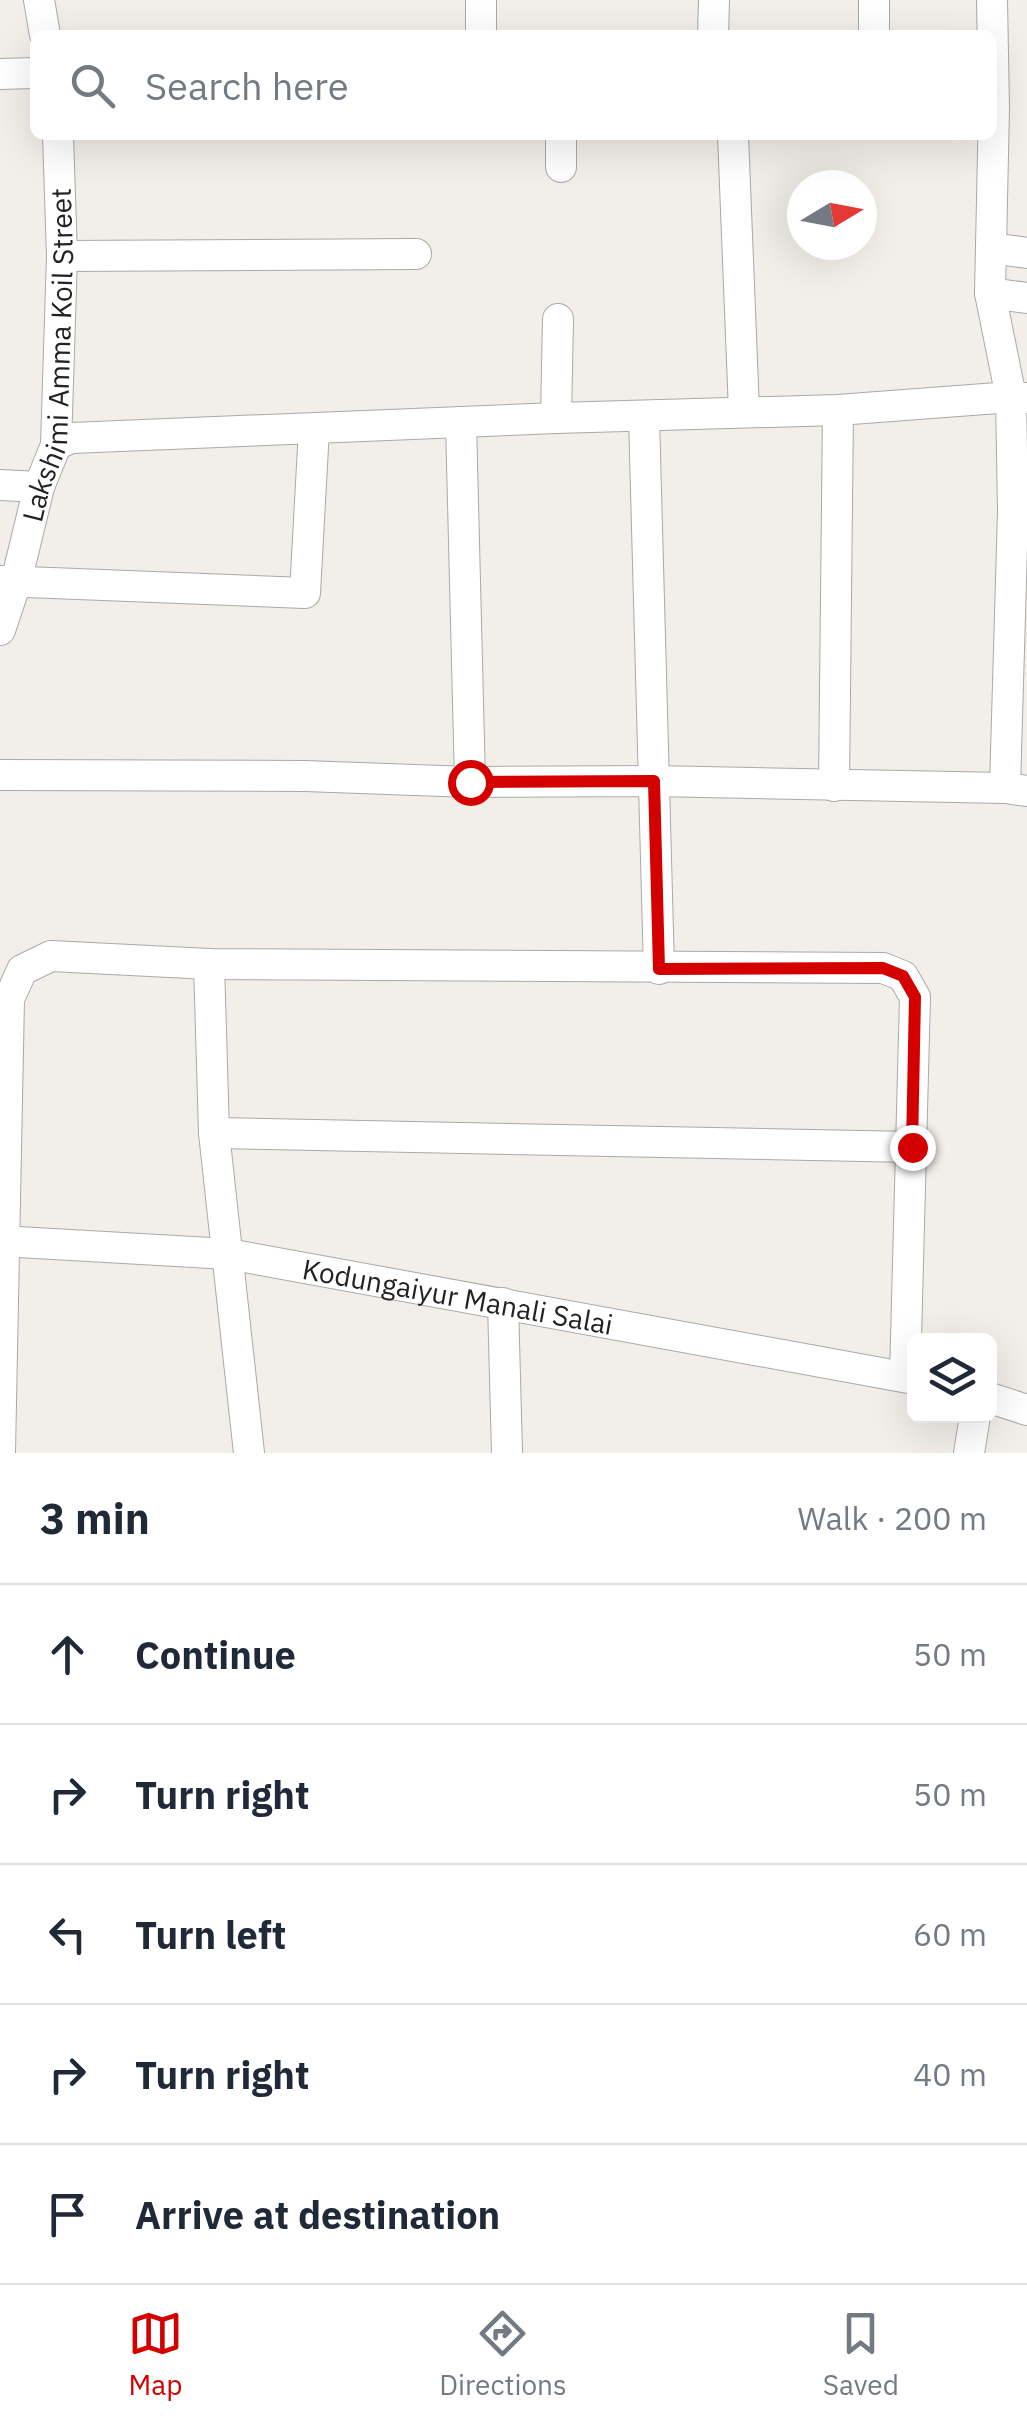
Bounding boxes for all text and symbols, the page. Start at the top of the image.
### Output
search box [30,30,997,140]
icon: search [65,58,120,113]
text: Search here [145,61,349,110]
north arrow [787,170,877,260]
street label: Lakshimi Amma Koil Street [13,188,81,525]
route start [448,760,494,806]
route end [890,1125,936,1171]
street label: Kodungaiyur Manali Salai [300,1249,616,1342]
map controls [907,1333,997,1423]
button: layers [907,1333,997,1423]
text: 3 min [40,1491,150,1546]
text: Walk · 200 m [798,1497,987,1539]
icon: ahead [40,1627,95,1682]
text: Continue [135,1630,296,1679]
text: 50 m [913,1633,987,1675]
icon: right [40,1767,95,1822]
text: Turn right [135,1770,310,1819]
text: 50 m [913,1773,987,1815]
icon: left [40,1907,95,1962]
text: Turn left [135,1910,286,1959]
text: 60 m [913,1913,987,1955]
icon: right [40,2047,95,2102]
text: Turn right [135,2050,310,2099]
text: 40 m [913,2053,987,2095]
icon: arrive [40,2187,95,2242]
text: Arrive at destination [135,2190,500,2239]
tab: Map [128,2306,183,2403]
tab: Directions [439,2306,567,2403]
tab: Saved [823,2306,899,2403]

